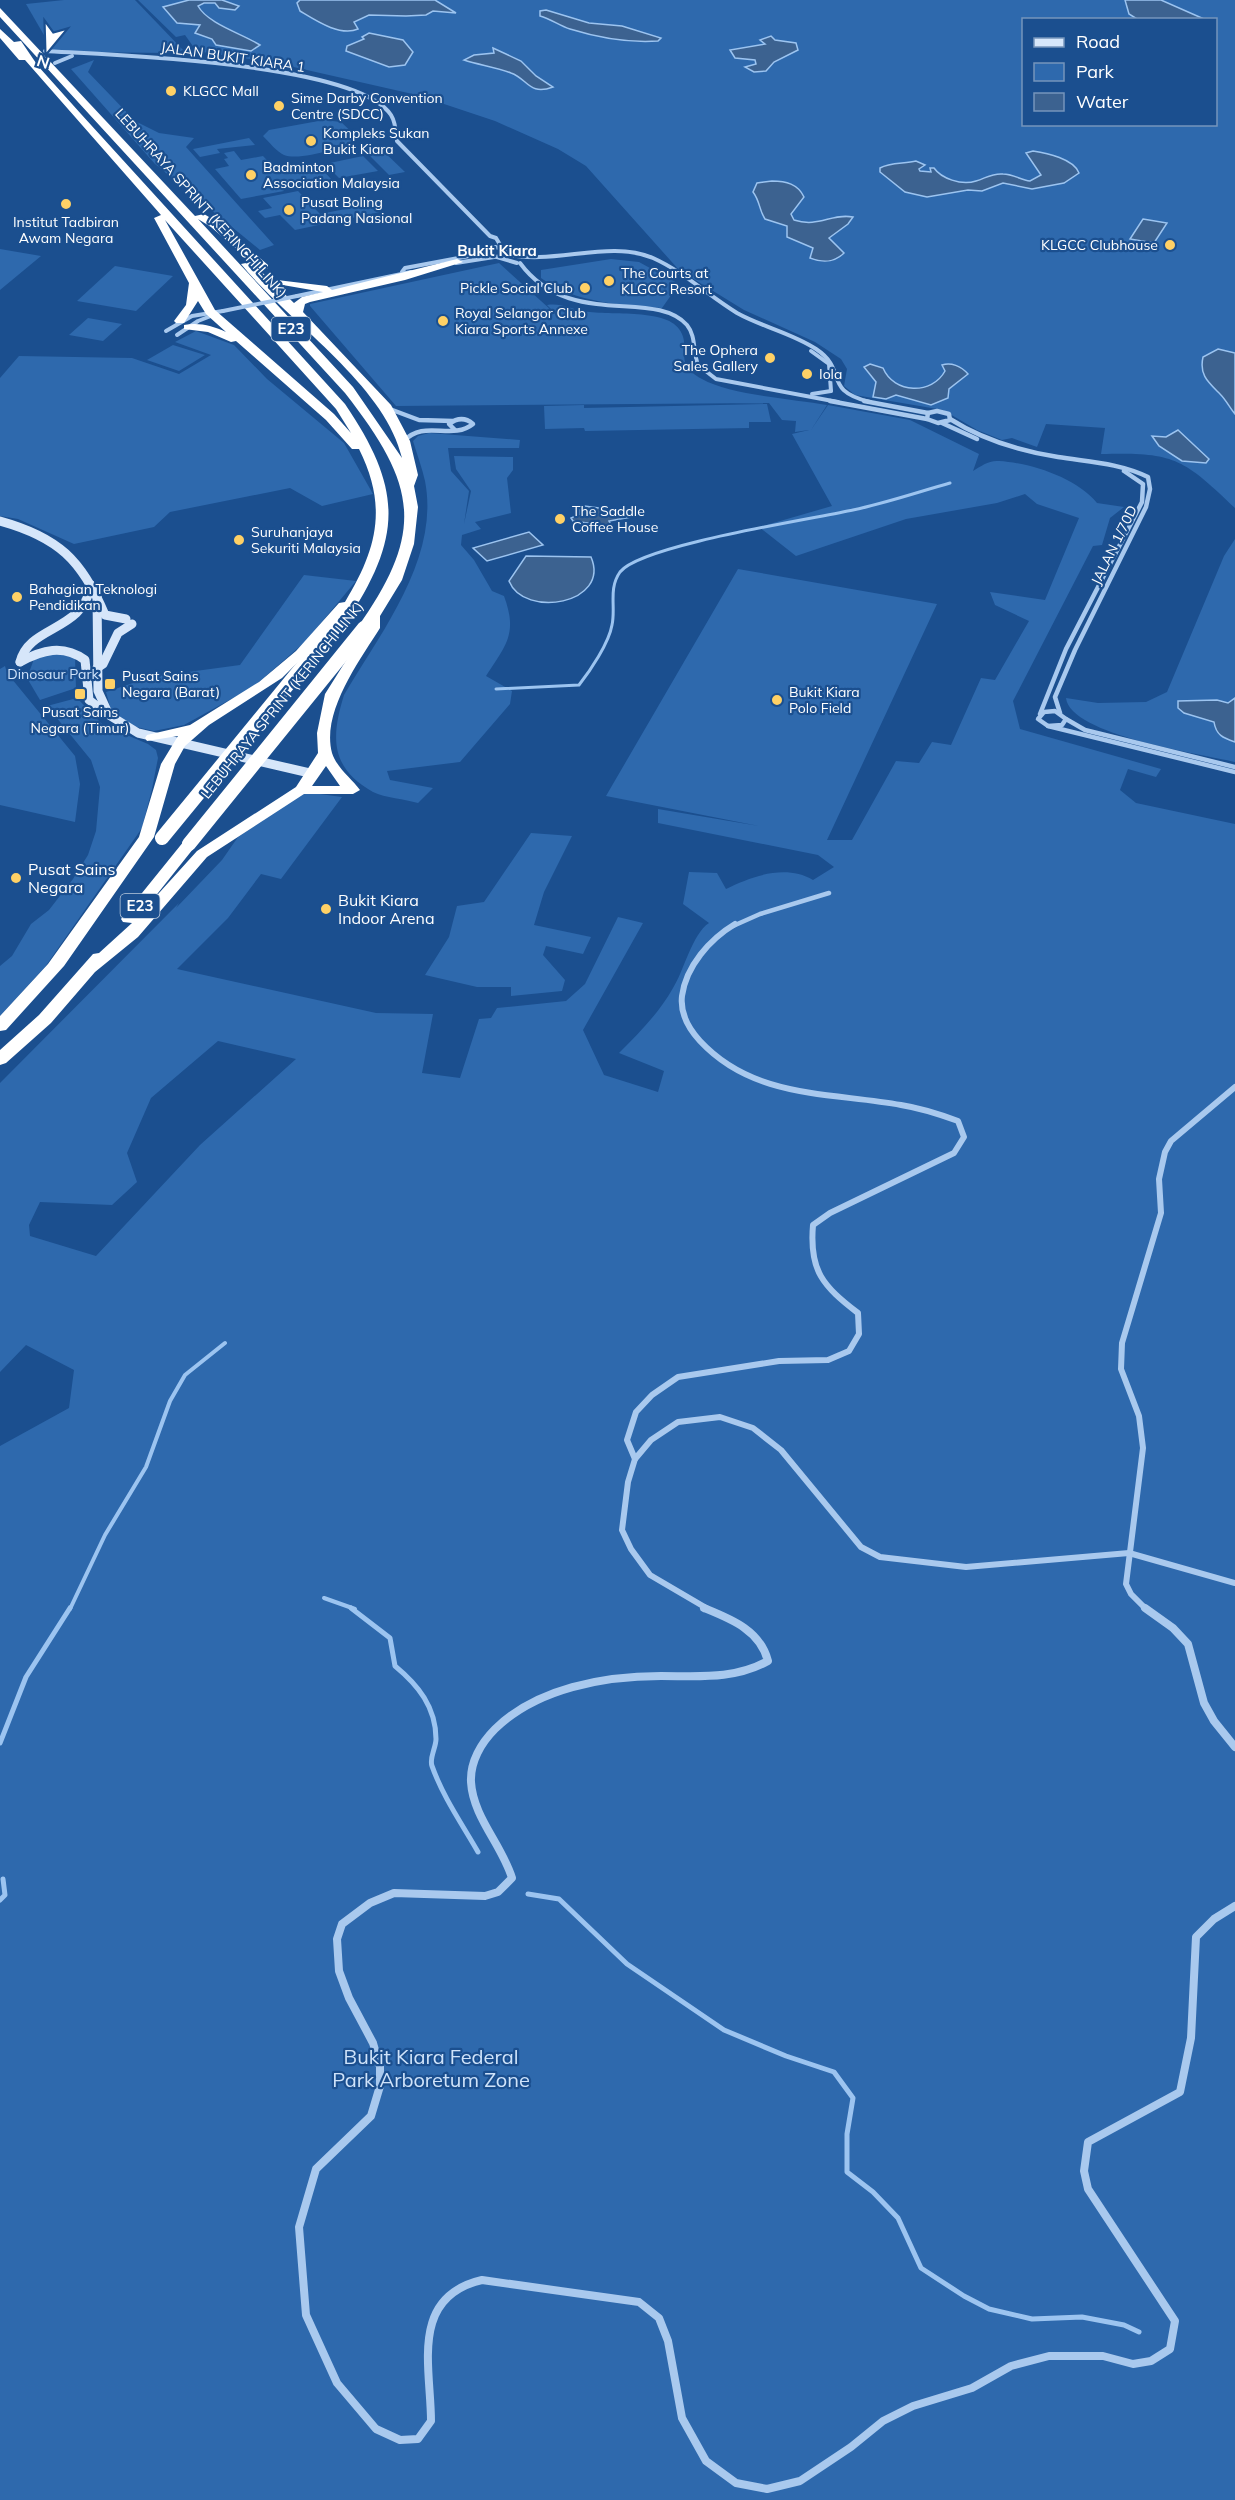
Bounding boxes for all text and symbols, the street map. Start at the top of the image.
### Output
north arrow [18,18,78,78]
legend [1022,18,1217,126]
text: Road [1076,30,1120,53]
street label: JALAN BUKIT KIARA 1 [160,38,306,76]
text: N [34,51,52,74]
text: Park [1076,60,1115,83]
place label: KLGCC Mall [183,82,259,100]
marker: KLGCC Mall [164,84,178,98]
place label: Sime Darby Convention Centre (SDCC) [291,89,443,123]
text: Water [1076,90,1129,113]
marker: Sime Darby Convention Centre (SDCC) [272,99,286,113]
street label: LEBUHRAYA SPRINT (KERINCHI LINK) [111,105,291,301]
place label: Kompleks Sukan Bukit Kiara [323,124,430,158]
marker: Kompleks Sukan Bukit Kiara [304,134,318,148]
place label: Badminton Association Malaysia [263,158,400,192]
marker: Badminton Association Malaysia [244,168,258,182]
place label: Pusat Boling Padang Nasional [301,193,412,227]
marker: Institut Tadbiran Awam Negara [59,197,73,211]
marker: Pusat Boling Padang Nasional [282,203,296,217]
place label: Institut Tadbiran Awam Negara [13,213,119,247]
place label: KLGCC Clubhouse [1041,236,1158,254]
marker: KLGCC Clubhouse [1163,238,1177,252]
district label: Bukit Kiara [457,241,537,260]
place label: The Courts at KLGCC Resort [621,264,712,298]
marker: The Courts at KLGCC Resort [602,274,616,288]
place label: Pickle Social Club [460,279,573,297]
marker: Pickle Social Club [578,281,592,295]
place label: Royal Selangor Club Kiara Sports Annexe [455,304,588,338]
marker: Royal Selangor Club Kiara Sports Annexe [436,314,450,328]
road number: E23 [272,317,310,341]
place label: The Ophera Sales Gallery [673,341,759,375]
marker: The Ophera Sales Gallery [763,351,777,365]
place label: Iola [819,365,842,383]
marker: Iola [800,367,814,381]
place label: The Saddle Coffee House [572,502,658,536]
street label: JALAN 1/70D [1087,502,1141,588]
marker: The Saddle Coffee House [553,512,567,526]
place label: Suruhanjaya Sekuriti Malaysia [251,523,361,557]
marker: Suruhanjaya Sekuriti Malaysia [232,533,246,547]
place label: Bahagian Teknologi Pendidikan [29,580,157,614]
marker: Bahagian Teknologi Pendidikan [10,590,24,604]
street label: LEBUHRAYA SPRINT (KERINCHI LINK) [197,598,367,802]
park label: Dinosaur Park [7,665,100,683]
place label: Pusat Sains Negara (Barat) [122,667,220,701]
marker: Pusat Sains Negara (Barat) [103,677,117,691]
place label: Bukit Kiara Polo Field [789,683,860,717]
marker: Pusat Sains Negara (Timur) [73,687,87,701]
marker: Bukit Kiara Polo Field [770,693,784,707]
place label: Pusat Sains Negara (Timur) [31,703,129,737]
place label: Pusat Sains Negara [28,859,116,897]
marker: Pusat Sains Negara [9,871,23,885]
place label: Bukit Kiara Indoor Arena [338,890,435,928]
road number: E23 [120,894,160,918]
marker: Bukit Kiara Indoor Arena [319,902,333,916]
park label: Bukit Kiara Federal Park Arboretum Zone [332,2044,530,2092]

